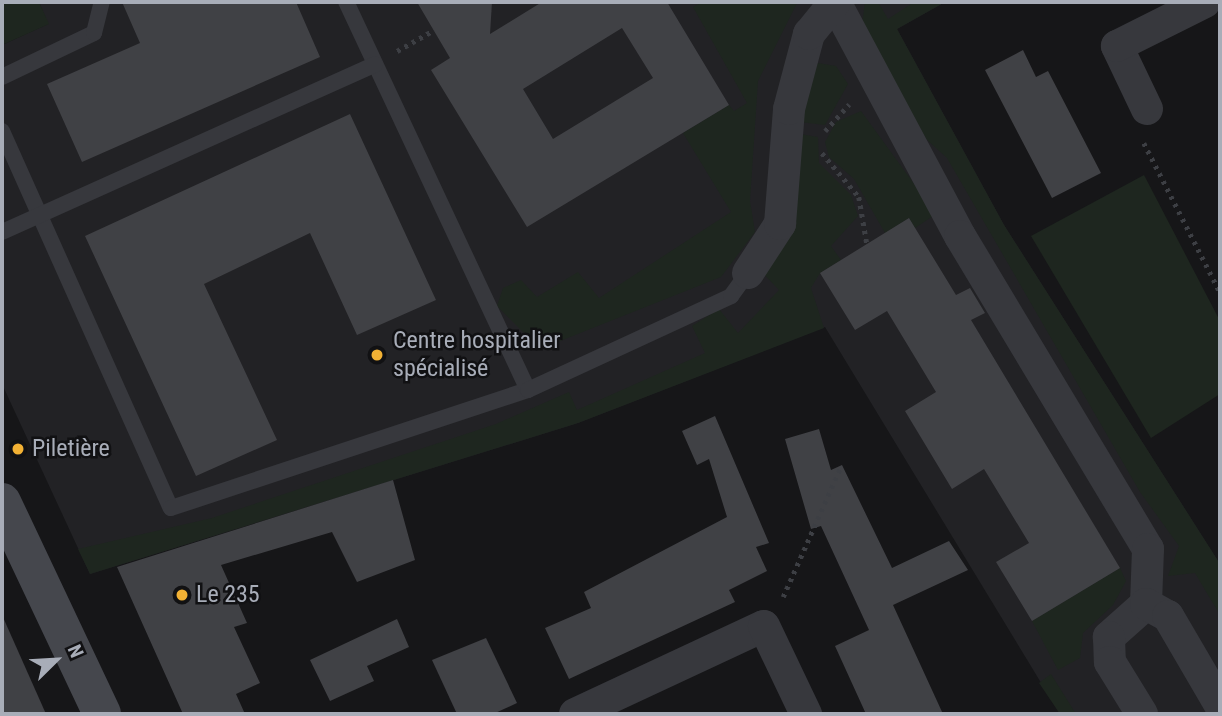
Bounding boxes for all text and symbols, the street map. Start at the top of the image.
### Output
place label: Centre hospitalier spécialisé [393,327,561,383]
marker: Centre hospitalier spécialisé [367,345,387,365]
place label: Piletière [32,435,110,463]
marker: Piletière [10,441,26,457]
place label: Le 235 [196,581,260,609]
marker: Le 235 [174,587,190,603]
north arrow [21,625,91,695]
text: N [63,641,89,661]

